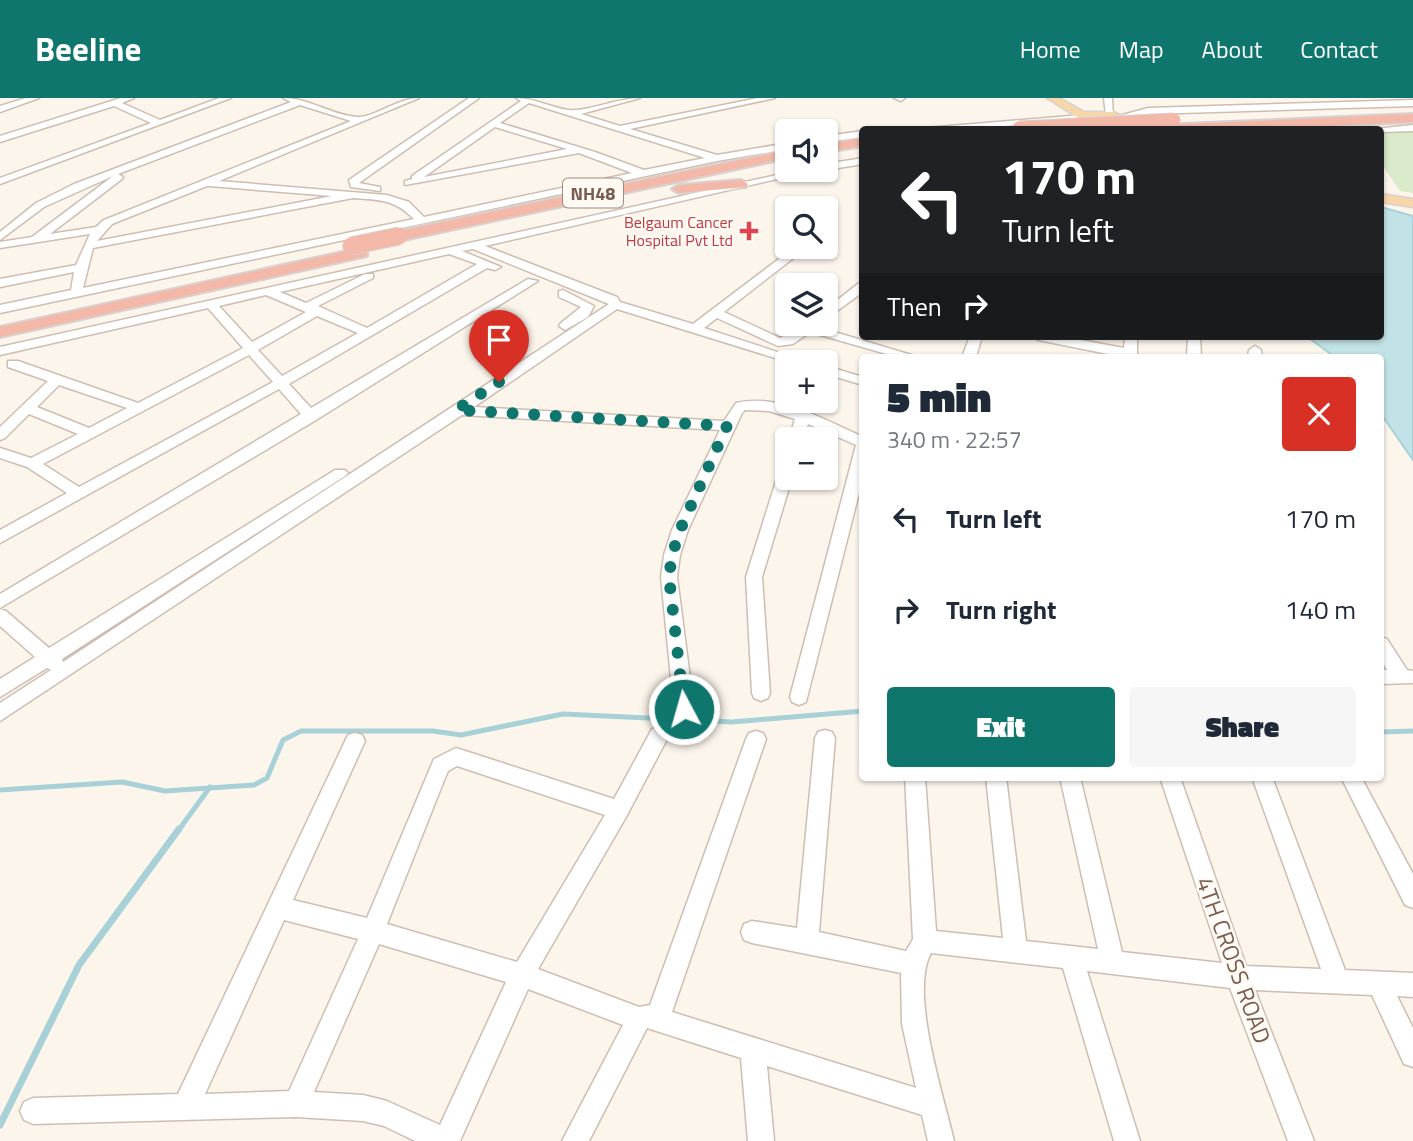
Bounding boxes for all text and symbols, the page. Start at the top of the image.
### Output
text: Beeline [35,24,141,74]
text: Home [1020,31,1081,67]
text: Map [1119,31,1164,67]
text: About [1202,31,1262,67]
text: Contact [1300,31,1378,67]
map controls [775,119,838,490]
button: sound [775,119,838,182]
text: 170 m [1002,138,1136,213]
icon: left [887,154,978,245]
road number: NH48 [563,178,623,208]
button: search [775,196,838,259]
text: Turn left [1002,206,1114,254]
place label: Belgaum Cancer Hospital Pvt Ltd [624,210,733,252]
marker: Belgaum Cancer Hospital Pvt Ltd [739,221,759,241]
button: layers [775,273,838,336]
text: Then [887,287,942,326]
icon: right [956,287,994,325]
pin [469,310,529,382]
icon: arrive [480,321,518,359]
button: + [775,350,838,413]
text: 5 min [887,364,991,428]
button: close [1282,377,1356,451]
text: 340 m · 22:57 [887,422,1022,457]
button: − [775,427,838,490]
text: Turn left [946,499,1041,538]
text: 170 m [1285,499,1356,538]
icon: left [887,500,925,538]
text: Turn right [946,590,1057,629]
text: 140 m [1285,590,1356,629]
icon: right [887,591,925,629]
position arrow [647,672,721,746]
button: Exit [887,687,1115,767]
button: Share [1129,687,1356,767]
street label: 4TH CROSS ROAD [1188,872,1280,1048]

